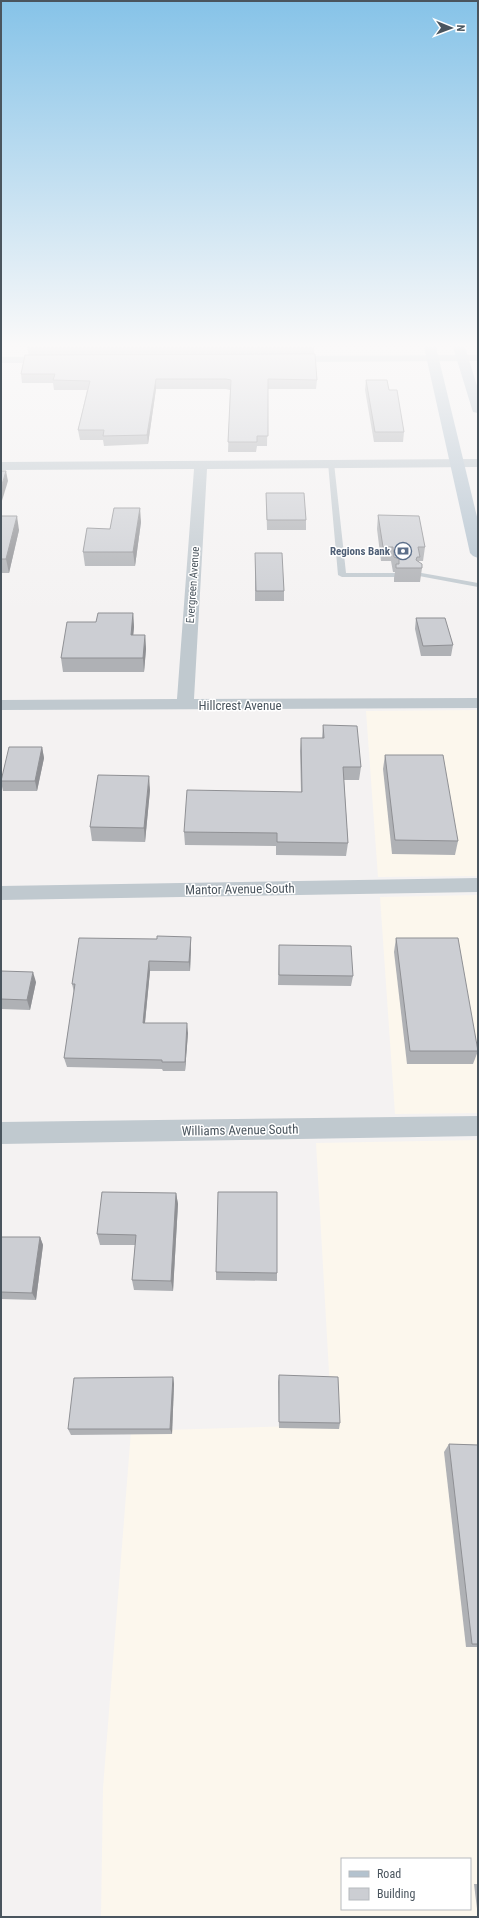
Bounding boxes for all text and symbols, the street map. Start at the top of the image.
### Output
north arrow [431,8,471,48]
text: N [454,25,467,32]
bank icon: Regions Bank [393,541,413,561]
place label: Regions Bank [330,545,391,558]
street label: Evergreen Avenue [184,546,202,624]
street label: Hillcrest Avenue [198,698,282,713]
street label: Mantor Avenue South [185,881,295,897]
street label: Williams Avenue South [181,1121,299,1139]
legend [341,1858,471,1910]
text: Road [377,1867,401,1881]
text: Building [377,1887,415,1901]

